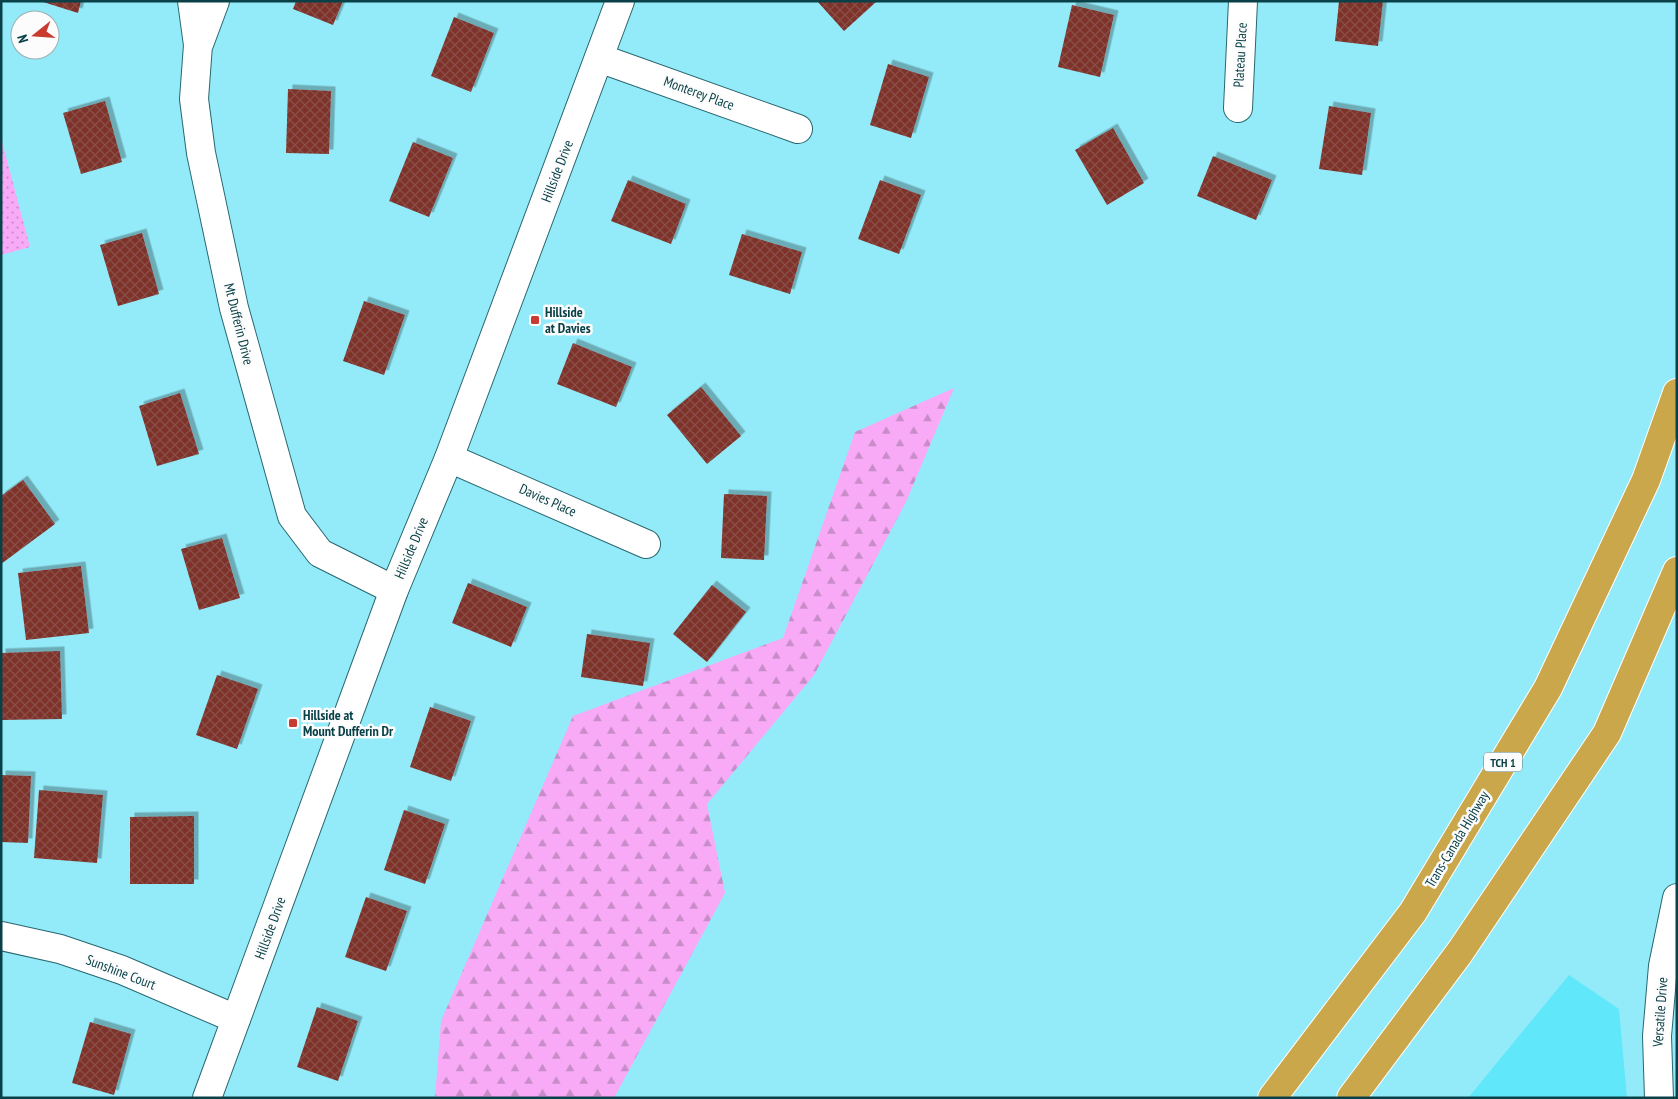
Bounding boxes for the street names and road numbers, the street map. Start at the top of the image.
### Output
street label: Plateau Place [1229,22,1251,88]
street label: Monterey Place [661,72,737,114]
street label: Hillside Drive [537,137,577,205]
street label: Mt Dufferin Drive [220,281,258,367]
street label: Davies Place [517,479,580,521]
street label: Hillside Drive [390,514,432,581]
road number: TCH 1 [1484,752,1522,772]
street label: Trans-Canada Highway [1421,787,1493,891]
street label: Hillside Drive [250,894,290,962]
street label: Sunshine Court [84,950,159,994]
street label: Versatile Drive [1649,976,1671,1049]

